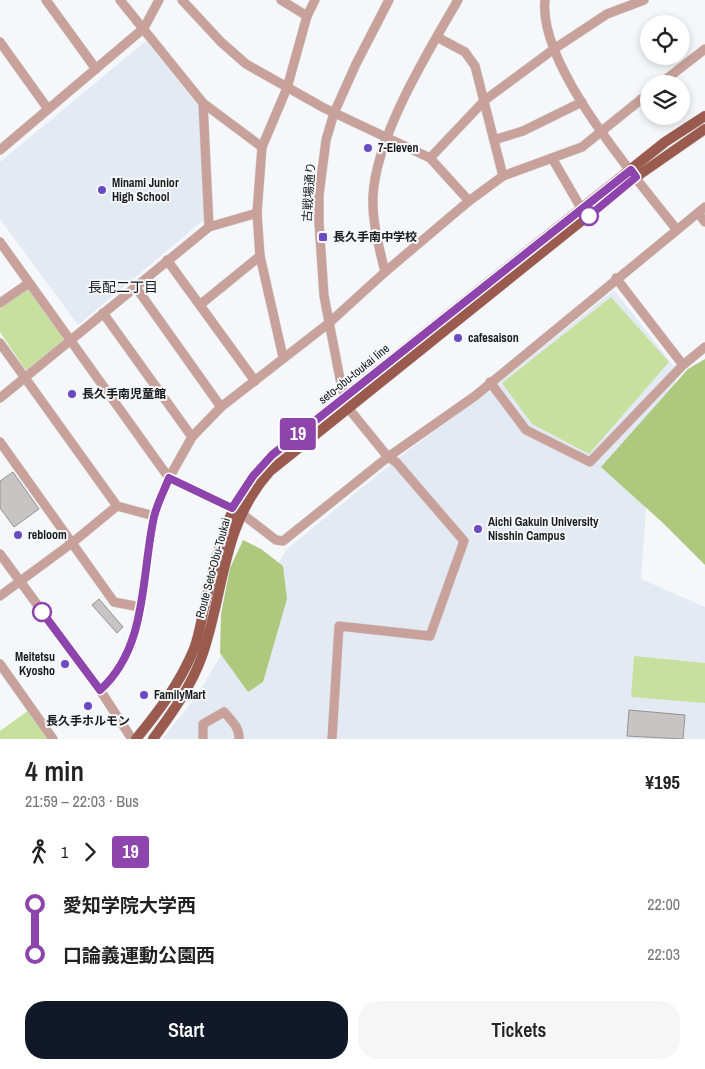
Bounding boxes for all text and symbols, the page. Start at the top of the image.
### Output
map controls [640,15,690,125]
button: locate [640,15,690,65]
button: layers [640,75,690,125]
place label: 7-Eleven [378,140,418,156]
marker: 7-Eleven [362,142,374,154]
street label: 古戦場通り [299,162,319,222]
place label: Minami Junior High School [112,175,179,205]
marker: Minami Junior High School [96,184,108,196]
unlabelled marker [579,206,599,226]
place label: 長久手南中学校 [333,229,417,245]
marker: 長久手南中学校 [317,231,329,243]
district label: 長配二丁目 [88,278,158,296]
place label: cafesaison [468,330,519,346]
marker: cafesaison [452,332,464,344]
street label: seto-obu-toukai line [315,340,393,408]
place label: 長久手南児童館 [82,386,166,402]
marker: 長久手南児童館 [66,388,78,400]
line badge: 19 [276,418,320,450]
text: 19 [290,421,306,446]
place label: Aichi Gakuin University Nisshin Campus [488,514,599,544]
street label: Route Seto-Obu-Toukai [192,516,234,620]
marker: Aichi Gakuin University Nisshin Campus [472,523,484,535]
place label: rebloom [28,527,67,543]
marker: rebloom [12,529,24,541]
unlabelled marker [32,602,52,622]
place label: Meitetsu Kyosho [15,649,55,679]
marker: Meitetsu Kyosho [59,658,71,670]
place label: FamilyMart [154,687,206,703]
marker: FamilyMart [138,689,150,701]
marker: 長久手ホルモン [82,700,94,712]
place label: 長久手ホルモン [46,713,130,729]
text: 4 min [25,752,84,790]
text: ¥195 [645,769,680,795]
text: 21:59 – 22:03 · Bus [25,790,139,812]
icon: walk [25,838,53,866]
icon: forward [76,838,104,866]
text: 19 [122,839,139,864]
text: 1 [61,841,68,863]
text: 愛知学院大学西 [63,892,196,918]
text: 22:00 [647,893,680,915]
text: 口論義運動公園西 [63,942,215,968]
text: 22:03 [647,943,680,965]
button: Start [25,1001,348,1059]
button: Tickets [358,1001,680,1059]

